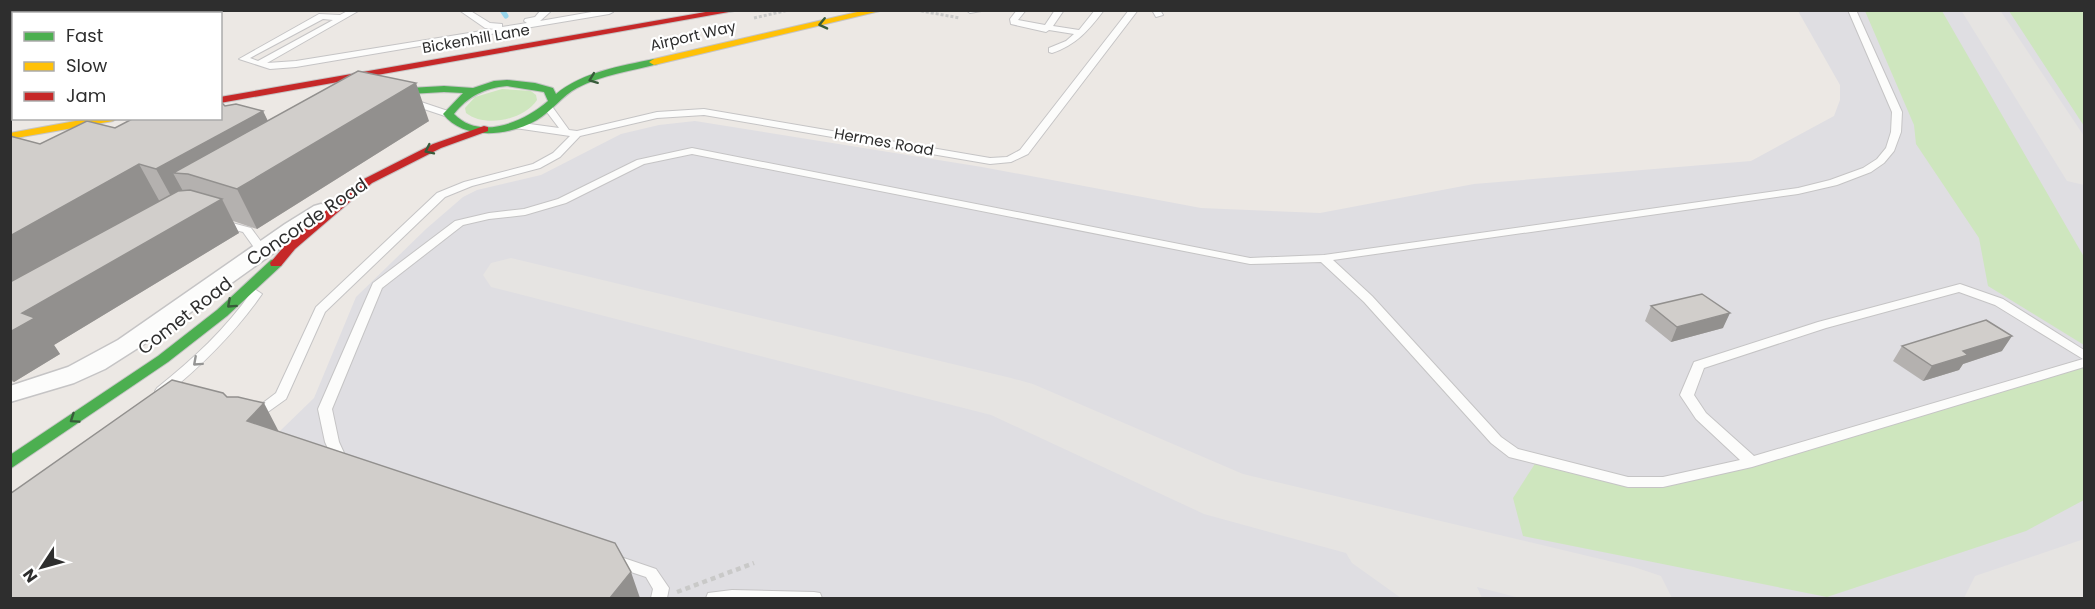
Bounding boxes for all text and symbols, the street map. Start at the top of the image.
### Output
legend [12,12,222,120]
street label: Airport Way [648,15,738,56]
one-way arrow [818,16,828,29]
street label: Bickenhill Lane [421,19,531,58]
text: Fast [66,23,103,48]
text: Slow [66,53,108,78]
one-way arrow [588,72,599,84]
text: Jam [66,83,106,108]
street label: Hermes Road [833,122,936,161]
one-way arrow [425,142,436,154]
street label: Concorde Road [241,172,372,271]
street label: Comet Road [132,271,237,360]
one-way arrow [228,297,238,308]
one-way arrow [193,355,203,366]
one-way arrow [70,412,80,424]
north arrow [12,537,72,597]
text: N [17,564,43,587]

